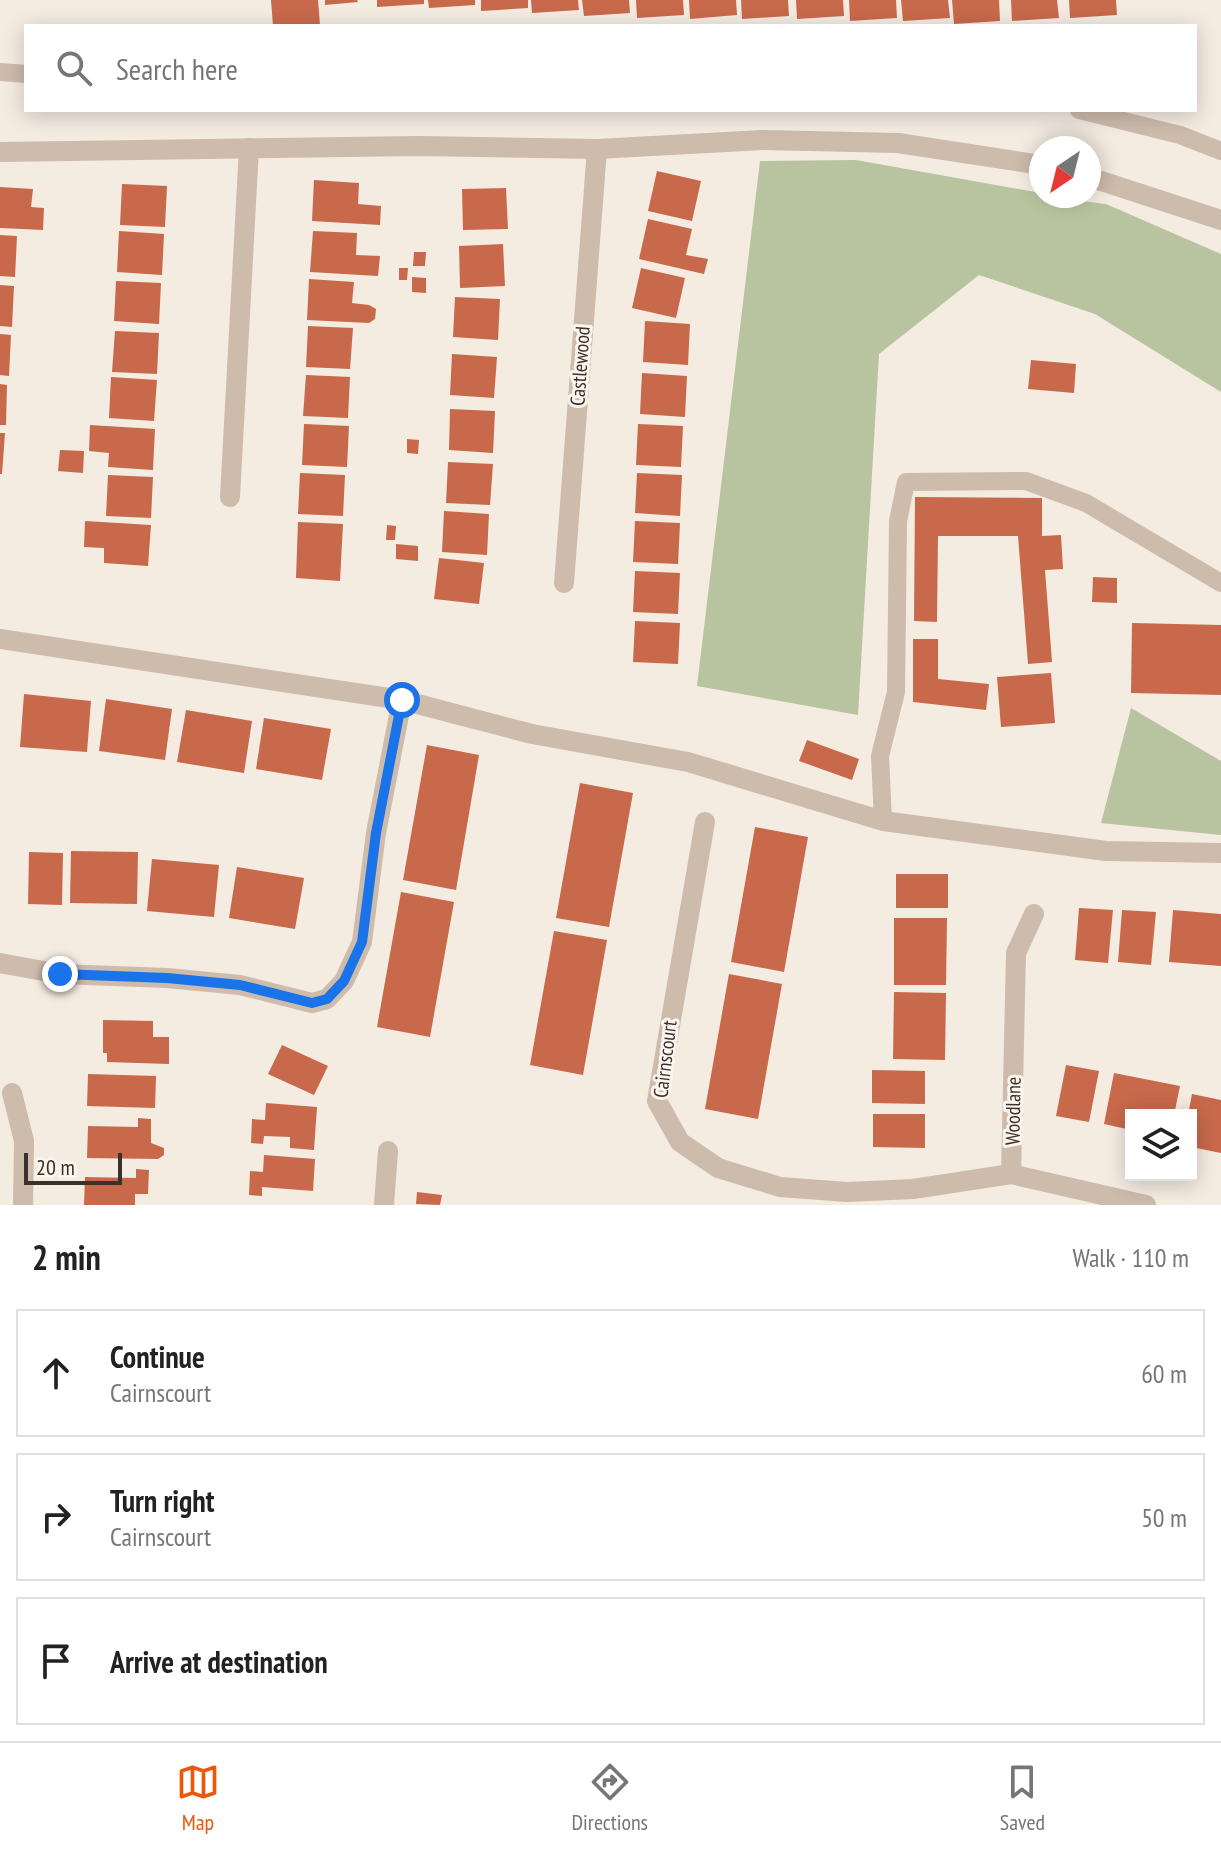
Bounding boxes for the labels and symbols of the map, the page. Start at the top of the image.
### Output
north arrow [1029,136,1101,208]
street label: Castlewood [564,325,596,407]
route start [384,682,420,718]
route end [42,956,78,992]
street label: Cairnscourt [647,1018,683,1099]
street label: Woodlane [999,1077,1027,1145]
scale bar [24,1149,122,1185]

